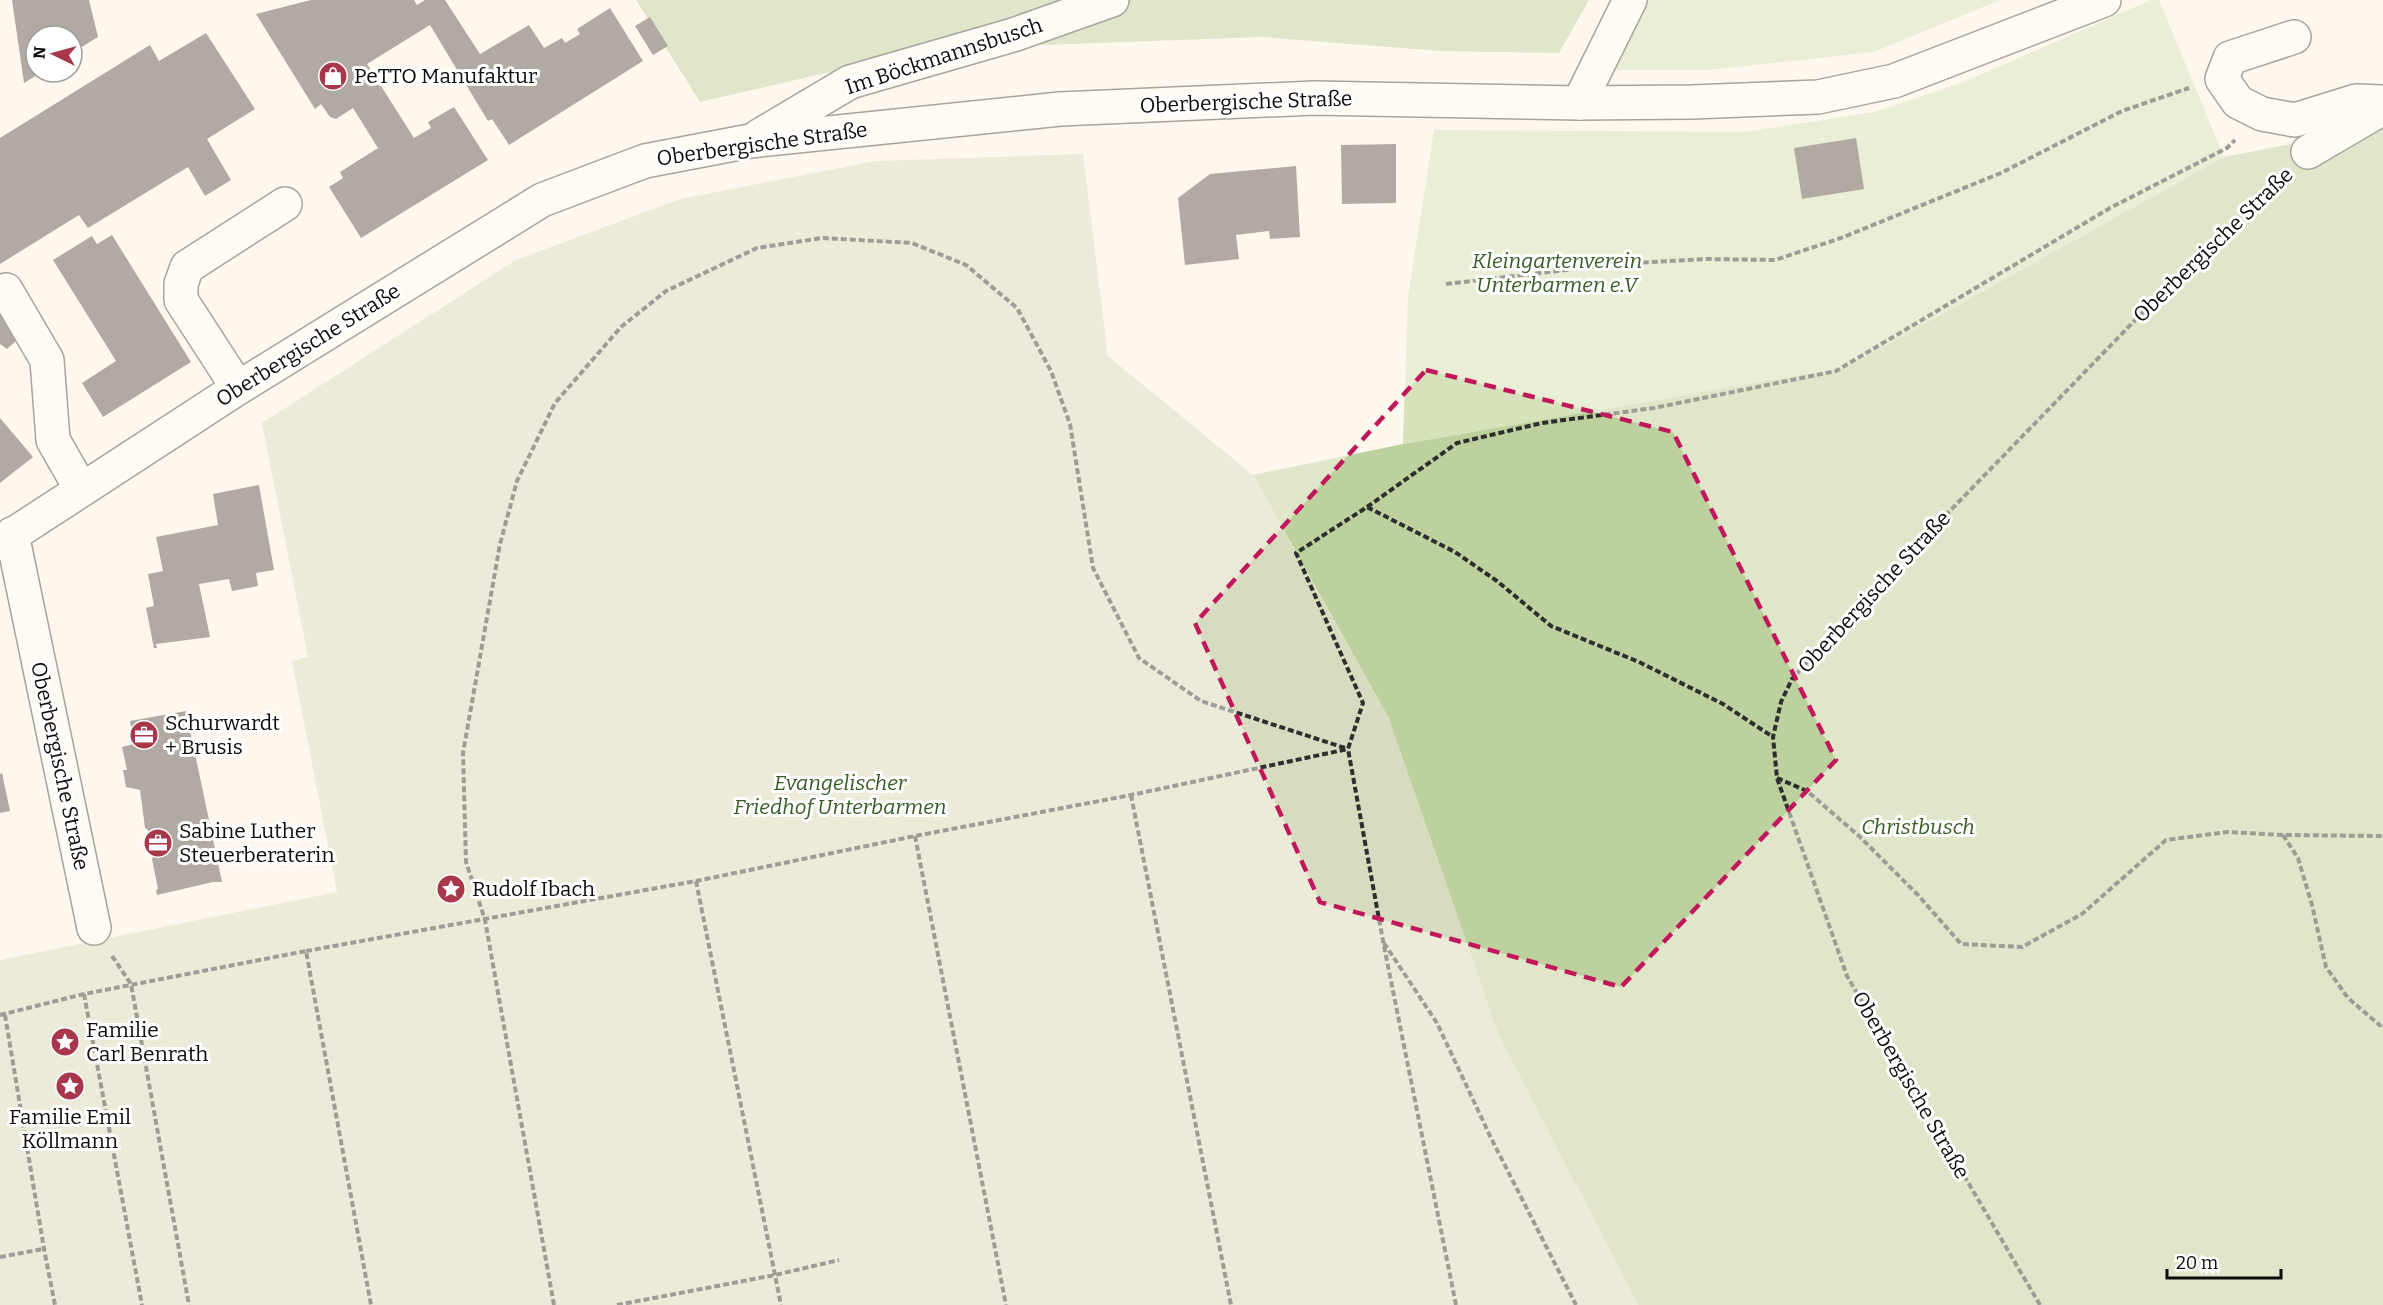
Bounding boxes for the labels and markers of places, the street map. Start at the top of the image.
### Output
shop icon: PeTTO Manufaktur [317,60,349,92]
place label: PeTTO Manufaktur [354,63,537,89]
place label: Schurwardt + Brusis [165,710,280,760]
office icon: Schurwardt + Brusis [128,719,160,751]
place label: Sabine Luther Steuerberaterin [179,818,335,868]
office icon: Sabine Luther Steuerberaterin [142,827,174,859]
place icon: Rudolf Ibach [435,873,467,905]
place label: Rudolf Ibach [472,876,595,902]
place label: Familie Carl Benrath [86,1017,208,1067]
place icon: Familie Carl Benrath [49,1026,81,1058]
place icon: Familie Emil Köllmann [54,1070,86,1102]
place label: Familie Emil Köllmann [9,1104,131,1154]

